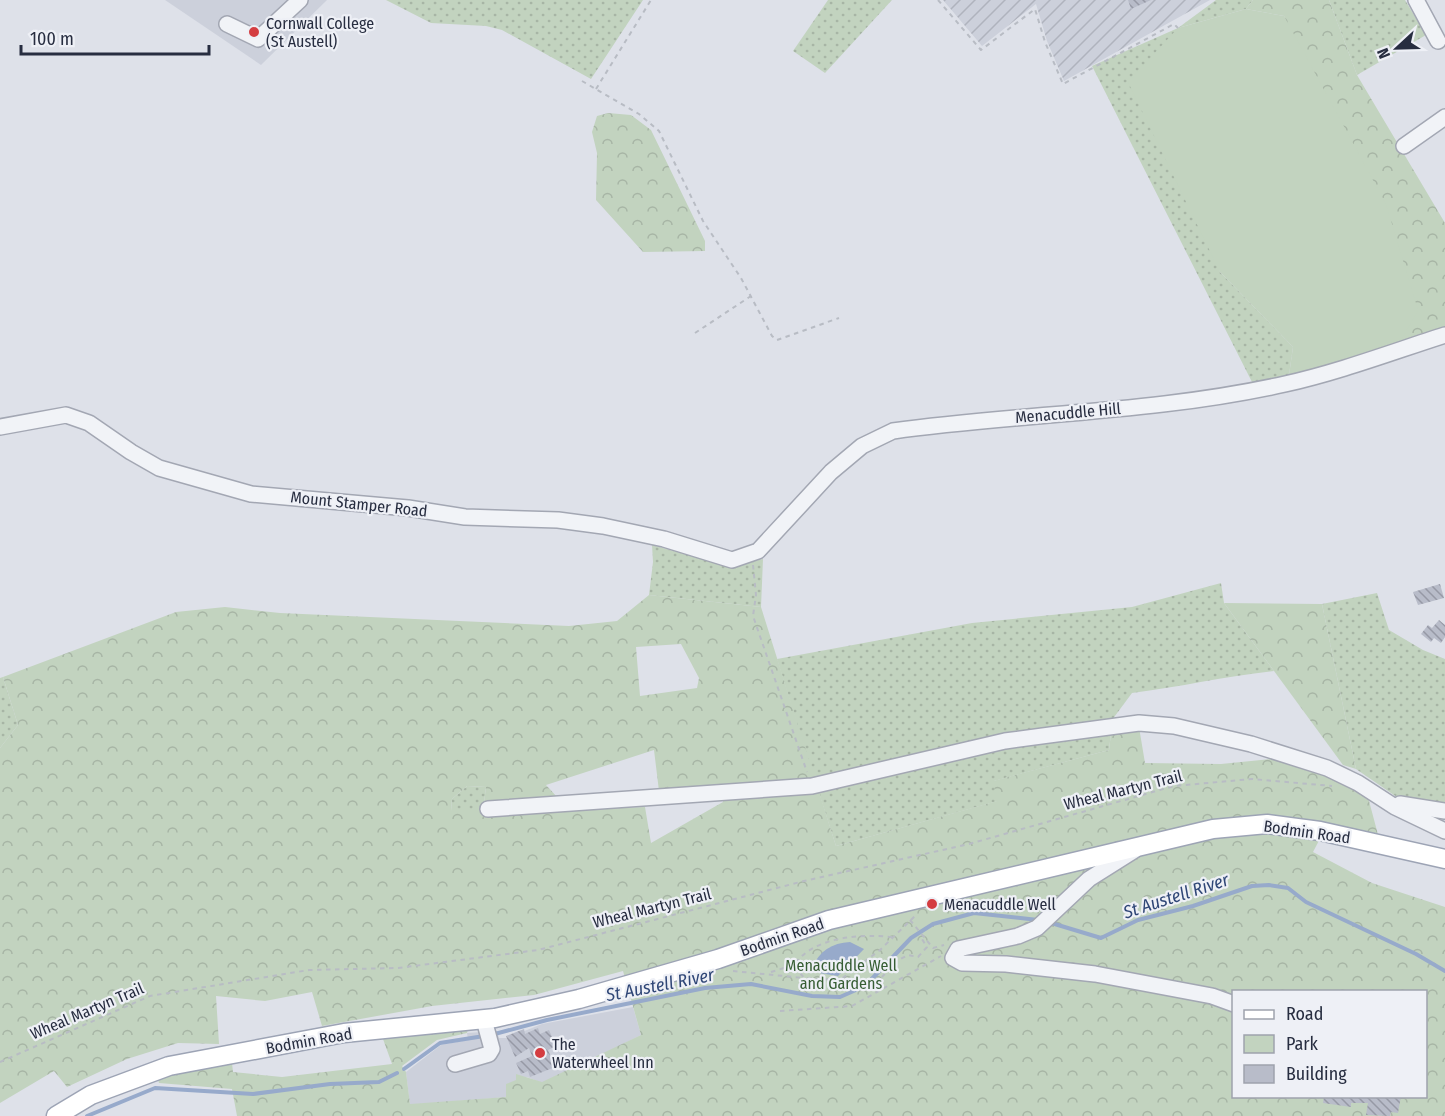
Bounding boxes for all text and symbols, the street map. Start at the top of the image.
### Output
place label: Cornwall College (St Austell) [266,14,374,51]
scale bar [21,18,208,56]
north arrow [1367,18,1427,78]
marker: Cornwall College (St Austell) [247,25,261,39]
text: 100 m [30,28,74,50]
text: N [1373,45,1394,61]
street label: Menacuddle Hill [1014,399,1122,427]
street label: Mount Stamper Road [290,487,428,521]
street label: Wheal Martyn Trail [1062,766,1184,814]
street label: Bodmin Road [1262,817,1352,847]
water label: St Austell River [1119,868,1232,924]
street label: Wheal Martyn Trail [591,884,713,932]
place label: Menacuddle Well [944,895,1056,914]
marker: Menacuddle Well [925,897,939,911]
street label: Bodmin Road [738,914,826,960]
park label: Menacuddle Well and Gardens [785,956,897,993]
water label: St Austell River [603,964,717,1006]
street label: Wheal Martyn Trail [27,979,147,1043]
legend [1232,990,1427,1098]
text: Road [1286,1003,1323,1025]
street label: Bodmin Road [264,1024,354,1058]
text: Park [1286,1033,1319,1055]
place label: The Waterwheel Inn [552,1035,654,1072]
marker: The Waterwheel Inn [533,1046,547,1060]
text: Building [1286,1063,1347,1085]

